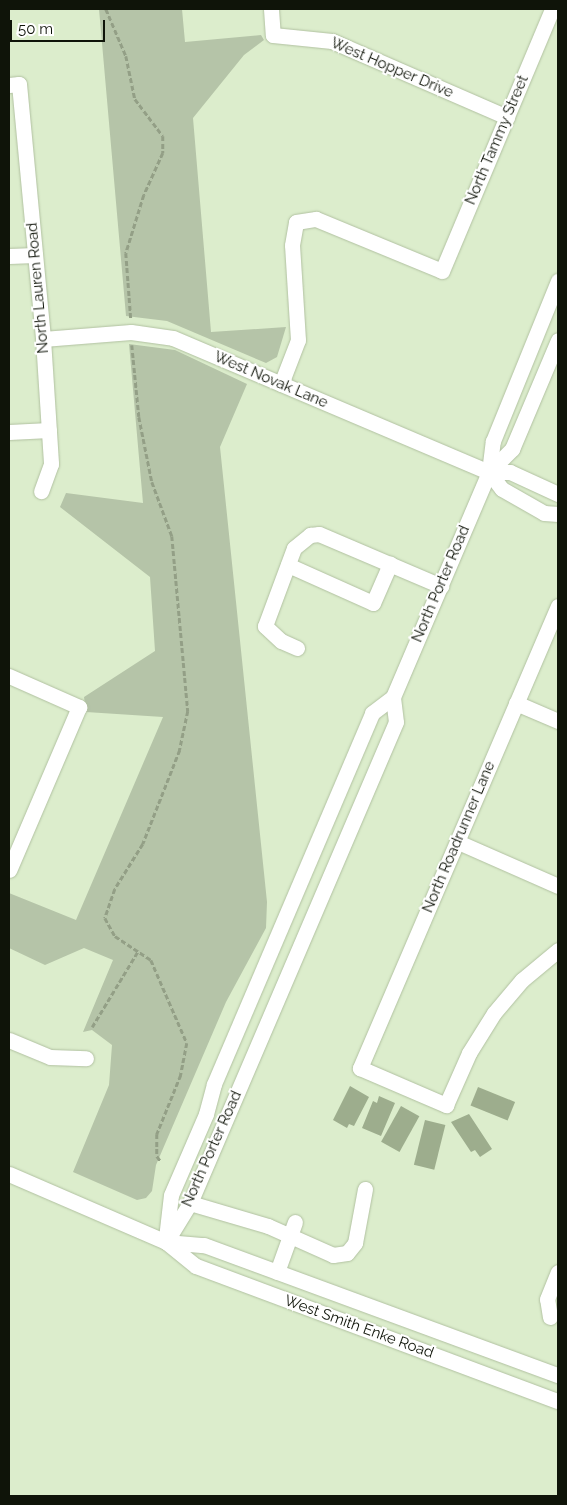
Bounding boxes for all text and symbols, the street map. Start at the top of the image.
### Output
scale bar [12,10,108,42]
text: 50 m [18,20,53,38]
street label: West Hopper Drive [328,34,456,102]
street label: North Tammy Street [461,72,533,208]
street label: North Lauren Road [23,222,53,354]
street label: West Novak Lane [211,348,331,412]
street label: North Porter Road [408,523,474,645]
street label: North Roadrunner Lane [419,758,499,916]
street label: North Porter Road [178,1088,246,1210]
street label: West Smith Enke Road [282,1292,436,1362]

